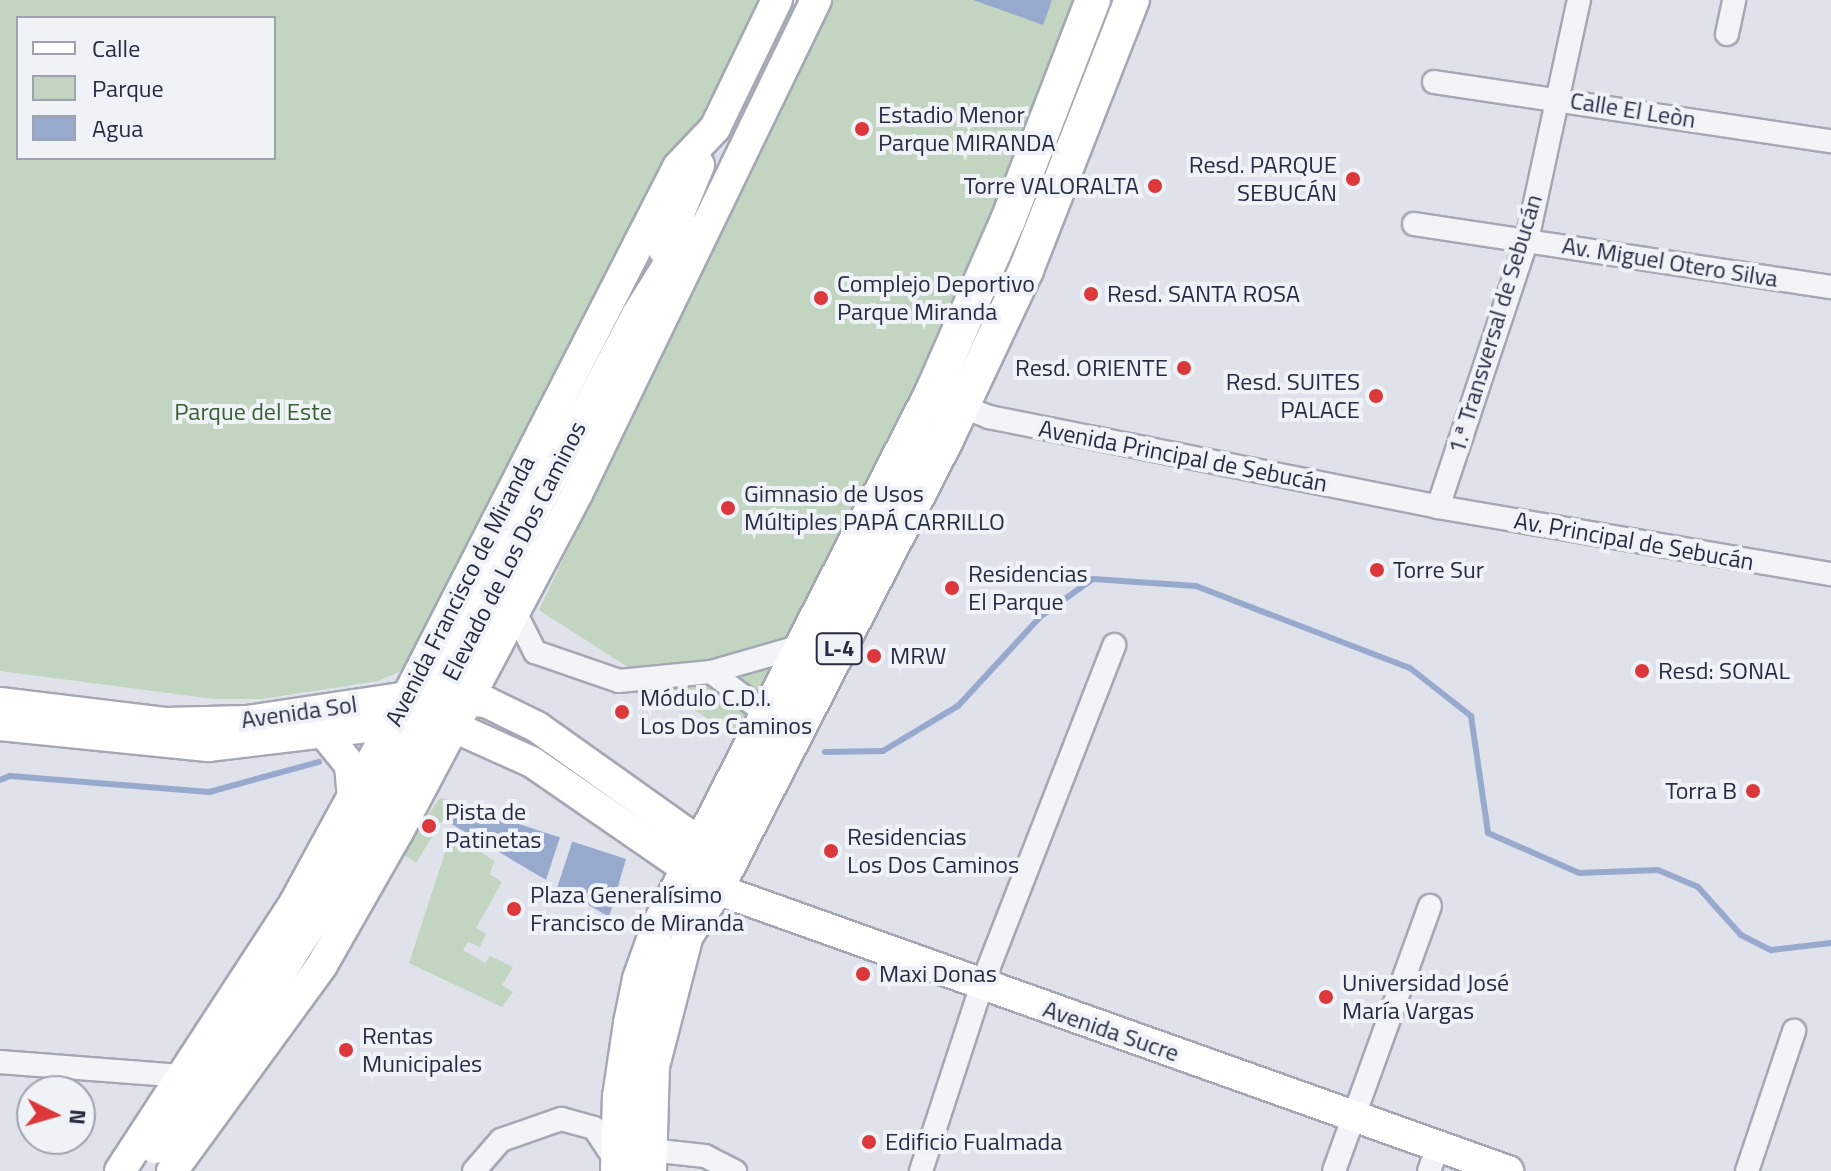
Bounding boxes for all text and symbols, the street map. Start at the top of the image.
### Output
legend [16,16,276,160]
text: Calle [92,30,140,66]
text: Parque [92,70,164,106]
street label: Calle El Leòn [1568,86,1698,134]
place label: Estadio Menor Parque MIRANDA [878,101,1056,157]
text: Agua [92,110,143,146]
marker: Estadio Menor Parque MIRANDA [853,120,871,138]
place label: Resd. PARQUE SEBUCÁN [1189,151,1337,207]
marker: Resd. PARQUE SEBUCÁN [1344,170,1362,188]
place label: Torre VALORALTA [964,172,1139,200]
marker: Torre VALORALTA [1146,177,1164,195]
street label: 1.ª Transversal de Sebucán [1442,191,1548,457]
street label: Av. Miguel Otero Silva [1560,231,1780,293]
place label: Complejo Deportivo Parque Miranda [837,270,1035,326]
place label: Resd. SANTA ROSA [1107,280,1300,308]
marker: Resd. SANTA ROSA [1082,285,1100,303]
marker: Complejo Deportivo Parque Miranda [812,289,830,307]
place label: Resd. ORIENTE [1015,354,1168,382]
marker: Resd. ORIENTE [1175,359,1193,377]
place label: Resd. SUITES PALACE [1226,368,1360,424]
marker: Resd. SUITES PALACE [1367,387,1385,405]
park label: Parque del Este [174,398,332,426]
street label: Avenida Principal de Sebucán [1036,414,1330,498]
street label: Elevado de Los Dos Caminos [436,417,592,685]
street label: Avenida Francisco de Miranda [379,451,541,731]
place label: Gimnasio de Usos Múltiples PAPÁ CARRILLO [744,480,1005,536]
marker: Gimnasio de Usos Múltiples PAPÁ CARRILLO [719,499,737,517]
street label: Av. Principal de Sebucán [1512,506,1756,576]
place label: Torre Sur [1393,556,1484,584]
place label: Residencias El Parque [968,560,1088,616]
marker: Torre Sur [1368,561,1386,579]
marker: Residencias El Parque [943,579,961,597]
road number: L-4 [815,631,863,667]
place label: MRW [890,642,946,670]
marker: MRW [865,647,883,665]
place label: Resd: SONAL [1658,657,1790,685]
marker: Resd: SONAL [1633,662,1651,680]
place label: Módulo C.D.I. Los Dos Caminos [640,684,812,740]
street label: Avenida Sol [239,690,359,734]
marker: Módulo C.D.I. Los Dos Caminos [611,701,633,723]
place label: Torra B [1665,777,1737,805]
marker: Torra B [1744,782,1762,800]
place label: Pista de Patinetas [445,798,541,854]
marker: Pista de Patinetas [420,817,438,835]
place label: Residencias Los Dos Caminos [847,823,1019,879]
marker: Residencias Los Dos Caminos [822,842,840,860]
place label: Plaza Generalísimo Francisco de Miranda [530,881,744,937]
marker: Plaza Generalísimo Francisco de Miranda [505,900,523,918]
place label: Maxi Donas [879,960,997,988]
marker: Maxi Donas [854,965,872,983]
place label: Universidad José María Vargas [1342,969,1509,1025]
marker: Universidad José María Vargas [1317,988,1335,1006]
street label: Avenida Sucre [1039,994,1183,1068]
place label: Rentas Municipales [362,1022,482,1078]
marker: Rentas Municipales [337,1041,355,1059]
north arrow [16,1075,96,1155]
text: N [60,1108,96,1126]
place label: Edificio Fualmada [885,1128,1062,1156]
marker: Edificio Fualmada [860,1133,878,1151]

